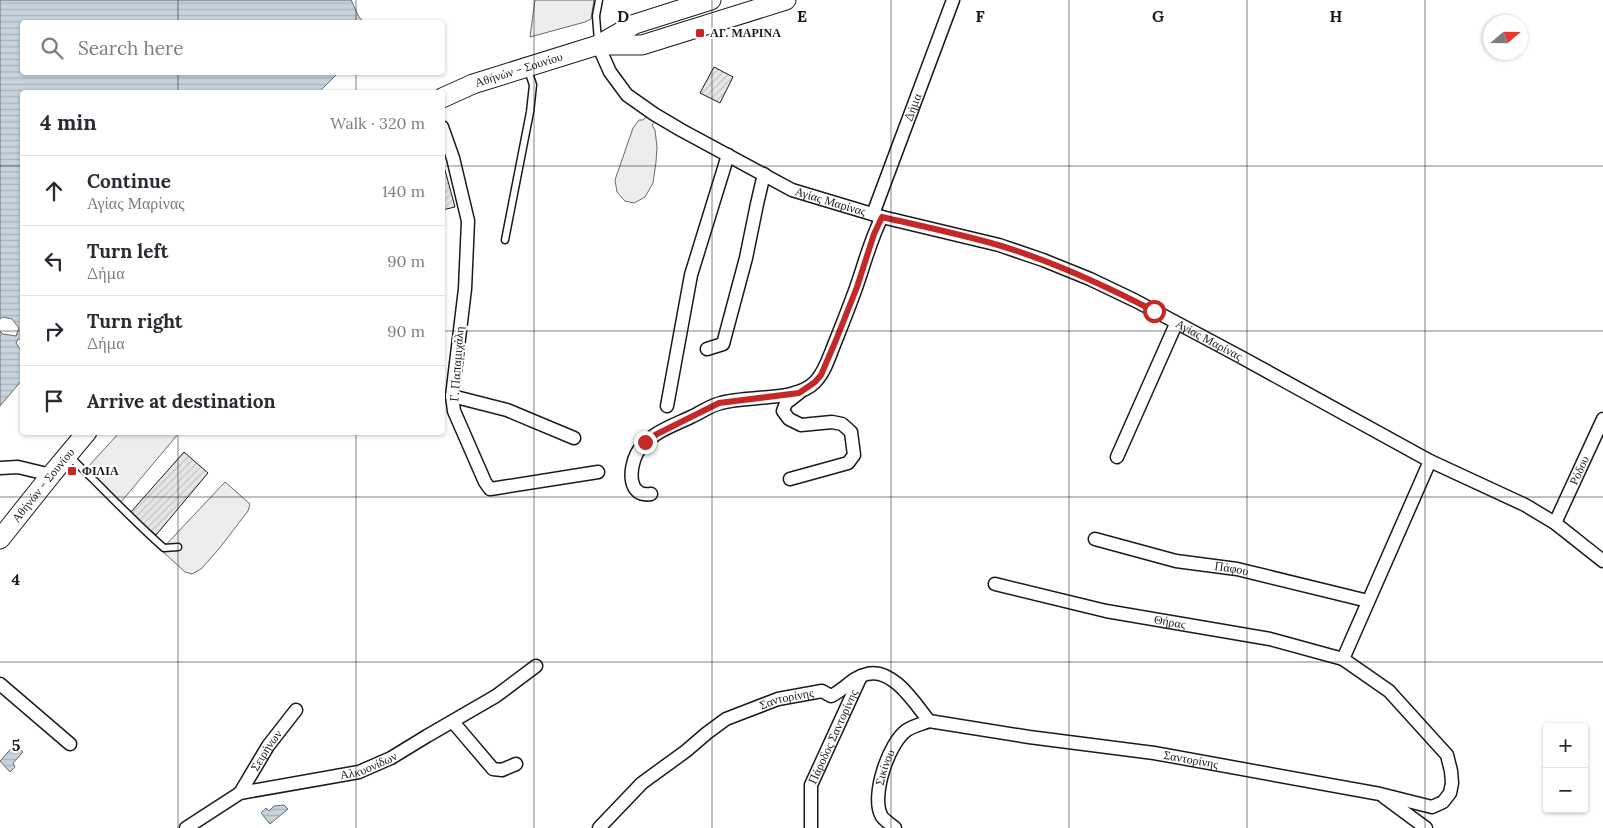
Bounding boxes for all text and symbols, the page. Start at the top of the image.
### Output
text: D [617,6,629,26]
text: E [797,6,807,26]
text: F [975,6,985,26]
text: G [1152,6,1164,26]
text: H [1330,6,1343,26]
north arrow [1483,15,1528,60]
search box [20,20,445,75]
place label: ΑΓ. ΜΑΡΙΝΑ [710,25,781,40]
marker: ΑΓ. ΜΑΡΙΝΑ [694,27,706,39]
icon: search [38,34,66,62]
text: Search here [78,36,184,60]
street label: Αθήνών - Σουνίου [473,48,564,90]
street label: Δήμα [900,90,925,123]
text: 4 min [40,109,97,136]
text: Walk · 320 m [330,113,425,133]
text: Continue [87,169,171,193]
icon: ahead [40,177,68,205]
text: 140 m [382,181,425,201]
street label: Αγίας Μαρίνας [793,183,868,219]
text: Αγίας Μαρίνας [87,193,185,213]
text: Turn left [87,239,168,263]
icon: left [40,247,68,275]
text: 90 m [387,251,425,271]
text: Δήμα [87,263,125,283]
route start [1143,300,1166,323]
text: Turn right [87,309,183,333]
street label: Αγίας Μαρίνας [1173,316,1245,364]
icon: right [40,317,68,345]
text: 90 m [387,321,425,341]
street label: Γ. Παπαμιχάλη [446,326,467,402]
text: Δήμα [87,333,125,353]
icon: arrive [40,387,68,415]
text: Arrive at destination [87,389,276,413]
route end [634,431,657,454]
street label: Αθήνών - Σουνίου [8,445,77,525]
street label: Ρόδου [1566,453,1592,487]
place label: ΦΙΛΙΑ [82,463,119,478]
marker: ΦΙΛΙΑ [66,465,78,477]
street label: Πάφου [1214,558,1250,579]
text: 4 [12,569,21,589]
street label: Θήρας [1153,611,1187,632]
street label: Σαντορίνης [757,685,815,712]
street label: Πάροδος Σαντορίνης [805,687,861,786]
map controls [1543,723,1588,813]
button: + [1543,723,1588,768]
street label: Σειρήνων [247,726,285,774]
text: 5 [12,735,21,755]
street label: Σικίνου [872,747,898,787]
street label: Σαντορίνης [1162,747,1220,772]
street label: Αλκυονίδων [339,748,400,782]
button: − [1543,768,1588,813]

